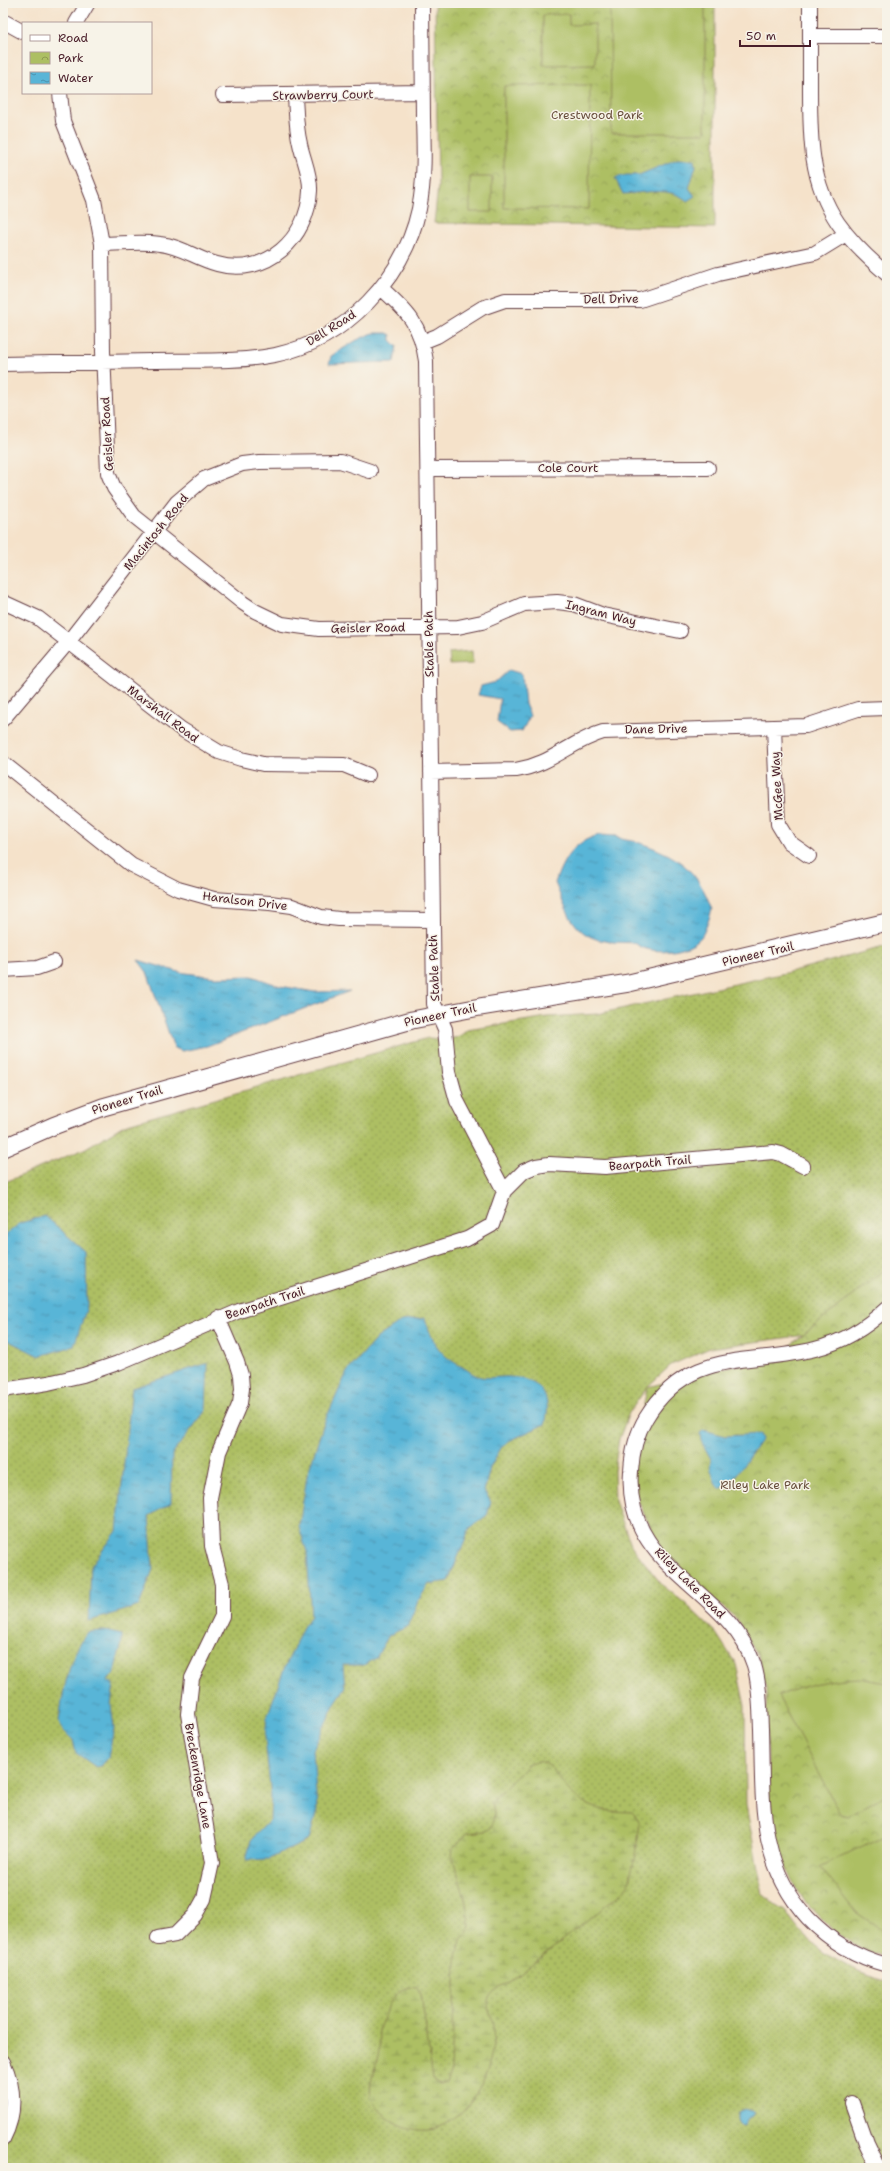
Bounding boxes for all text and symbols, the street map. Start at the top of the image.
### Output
legend [22,22,152,94]
scale bar [740,22,810,48]
text: 50 m [746,28,776,44]
text: Road [58,30,89,46]
text: Park [58,50,84,66]
text: Water [58,70,94,86]
street label: Strawberry Court [272,86,374,104]
park label: Crestwood Park [551,107,643,123]
street label: Dell Drive [583,291,639,307]
street label: Dell Road [303,306,359,350]
street label: Geisler Road [97,396,117,472]
street label: Cole Court [538,460,598,476]
street label: Macintosh Road [120,490,192,574]
street label: Ingram Way [564,596,638,630]
street label: Stable Path [420,611,438,677]
street label: Geisler Road [331,619,406,637]
street label: Marshall Road [124,682,202,746]
street label: Dane Drive [624,720,688,738]
street label: McGee Way [767,751,787,821]
street label: Haralson Drive [201,888,289,914]
street label: Stable Path [425,934,443,1002]
street label: Pioneer Trail [721,938,796,970]
street label: Pioneer Trail [403,999,478,1030]
street label: Pioneer Trail [90,1082,165,1118]
street label: Bearpath Trail [608,1151,692,1175]
street label: Bearpath Trail [223,1282,307,1323]
park label: Riley Lake Park [720,1477,810,1493]
street label: Riley Lake Road [651,1544,729,1622]
street label: Breckenridge Lane [181,1722,215,1830]

